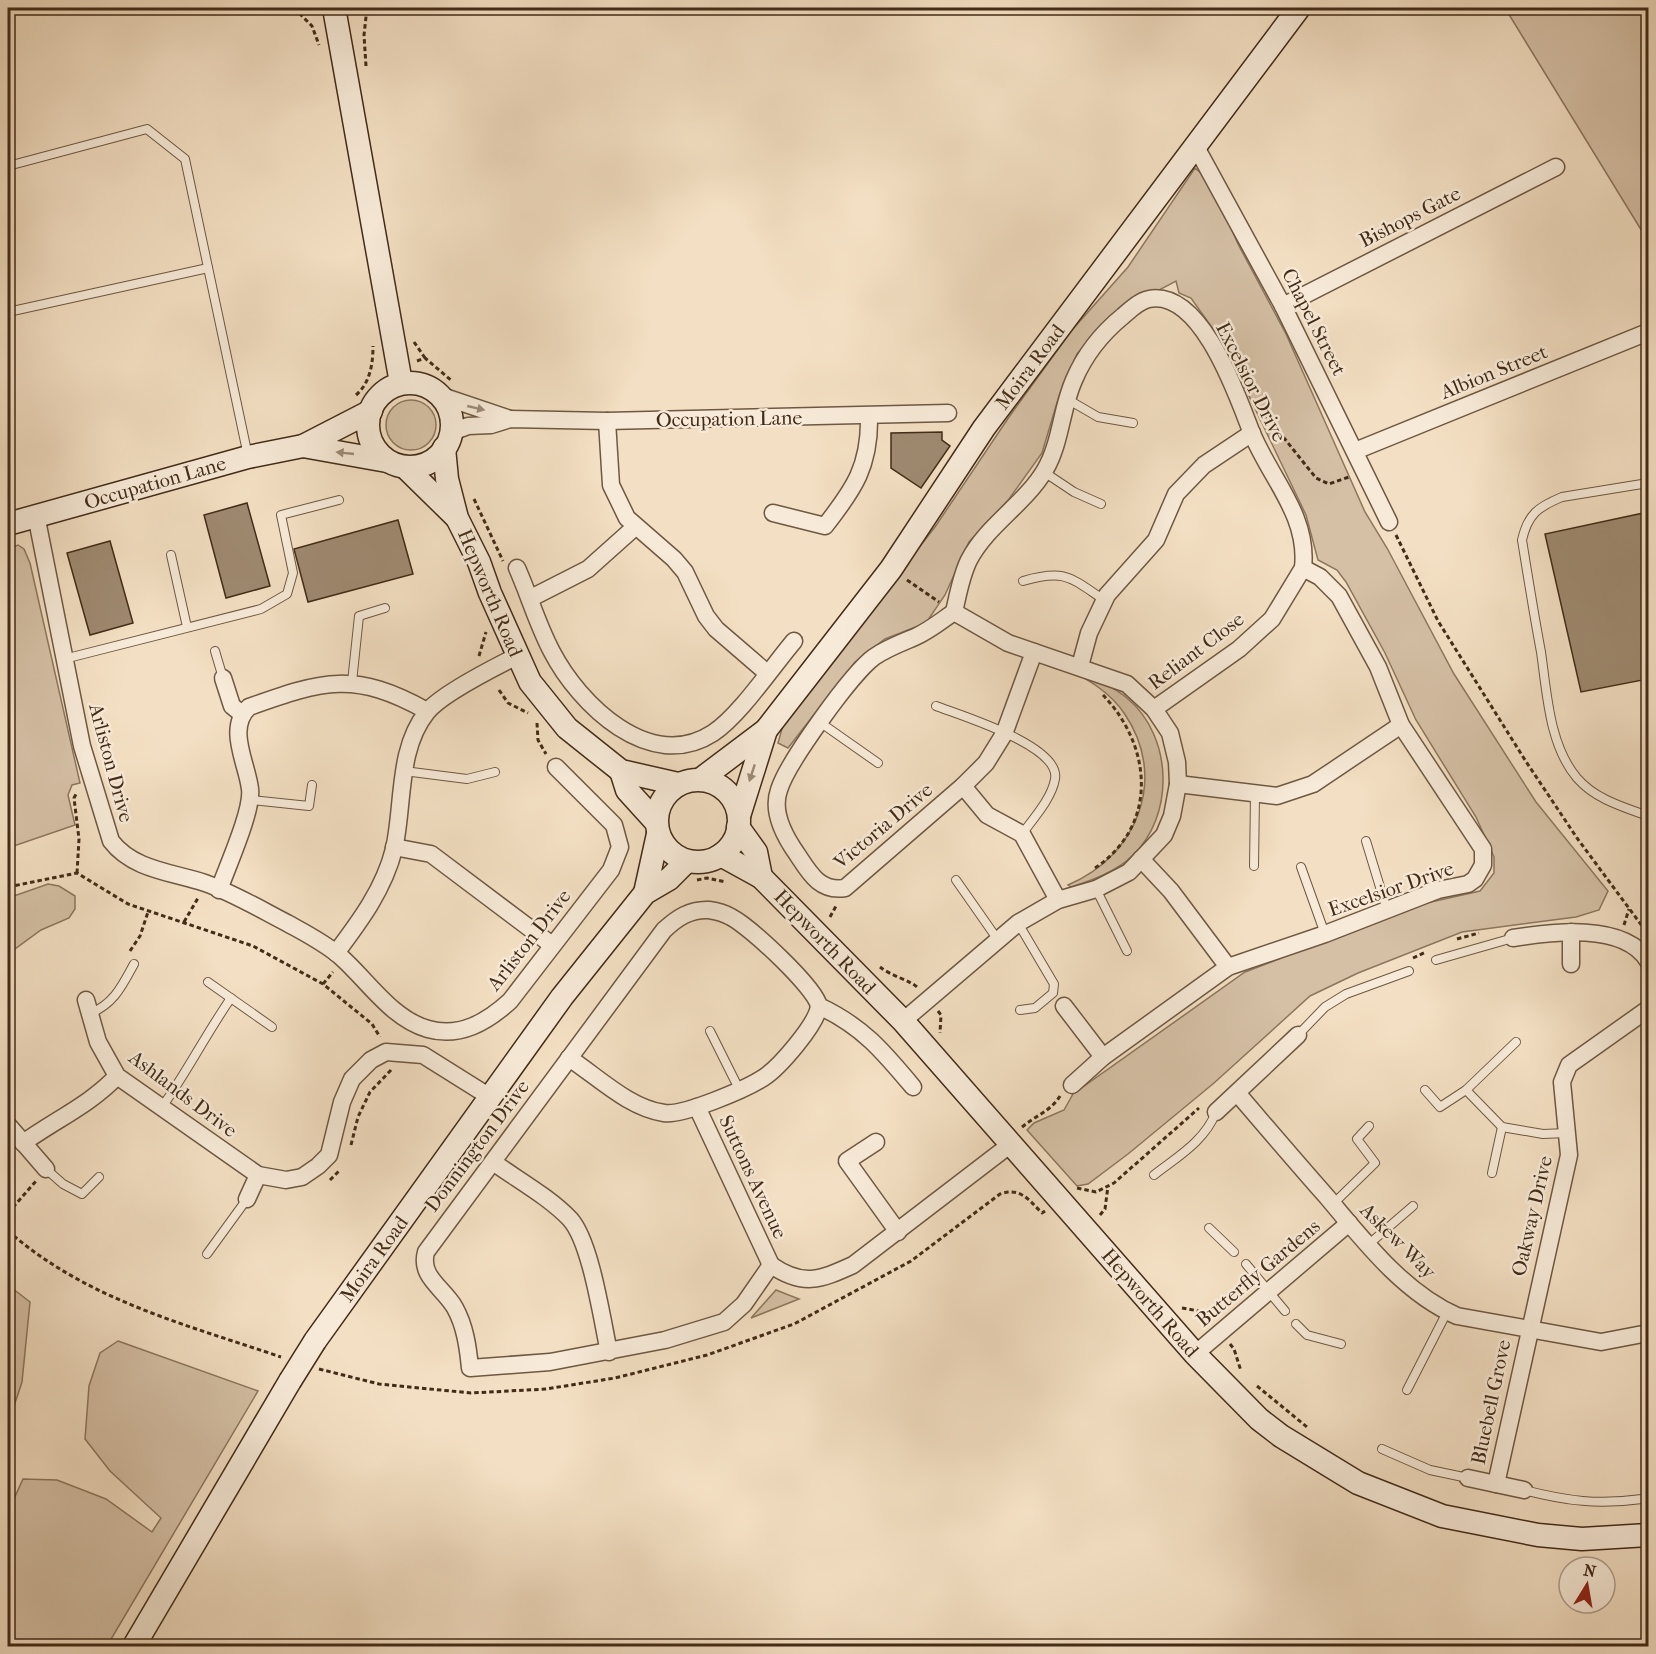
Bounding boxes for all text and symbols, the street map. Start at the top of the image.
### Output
street label: Bishops Gate [1356,182,1465,252]
street label: Chapel Street [1277,265,1351,379]
street label: Excelsior Drive [1211,318,1291,446]
street label: Moira Road [991,319,1070,414]
street label: Albion Street [1436,340,1551,404]
one-way arrow [466,403,485,413]
street label: Occupation Lane [656,406,803,432]
one-way arrow [335,448,354,457]
street label: Occupation Lane [81,452,229,514]
street label: Hepworth Road [453,526,528,661]
street label: Reliant Close [1144,607,1248,694]
street label: Arliston Drive [84,700,138,825]
one-way arrow [747,764,756,782]
street label: Victoria Drive [828,778,937,875]
street label: Excelsior Drive [1325,857,1457,921]
street label: Arliston Drive [482,885,576,996]
street label: Hepworth Road [769,885,881,1000]
street label: Ashlands Drive [124,1045,242,1142]
street label: Donnington Drive [420,1076,534,1216]
street label: Suttons Avenue [714,1112,792,1243]
street label: Oakway Drive [1507,1153,1557,1278]
street label: Askew Way [1355,1198,1441,1284]
street label: Moira Road [335,1211,413,1306]
street label: Butterfly Gardens [1191,1214,1325,1332]
street label: Hepworth Road [1097,1244,1204,1363]
street label: Bluebell Grove [1467,1337,1515,1466]
north arrow [1557,1555,1617,1615]
text: N [1582,1560,1598,1581]

